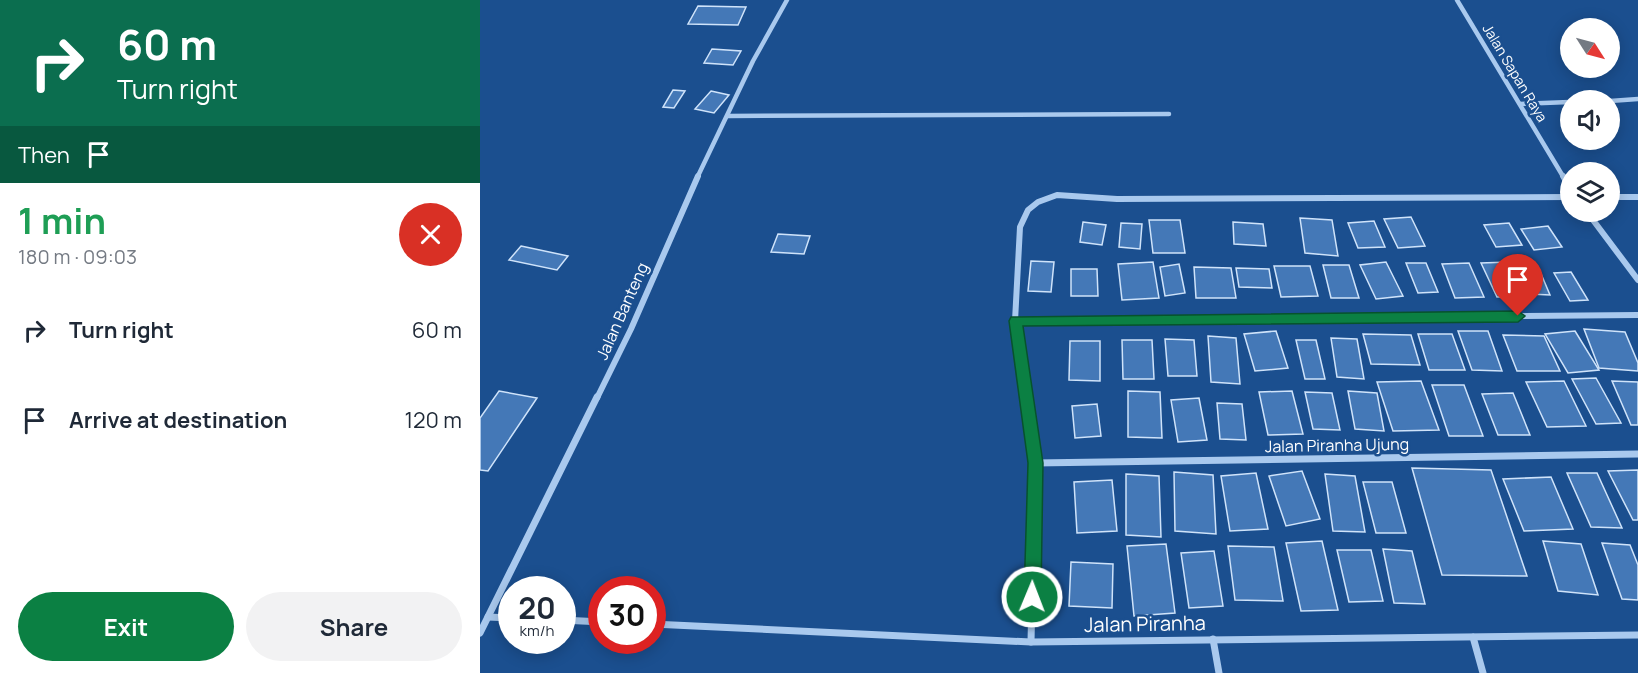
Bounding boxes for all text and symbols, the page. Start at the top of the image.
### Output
text: 60 m [117,15,217,73]
north arrow [1560,18,1620,78]
map controls [1560,18,1620,222]
street label: Jalan Sapan Raya [1479,20,1552,125]
icon: right [18,24,96,102]
text: Turn right [117,70,238,107]
button: sound [1560,90,1620,150]
icon: arrive [82,138,115,171]
text: Then [18,140,70,170]
button: layers [1560,162,1620,222]
text: 1 min [18,196,106,245]
button: close [399,203,462,266]
text: 180 m · 09:03 [18,243,137,270]
pin [1492,254,1543,316]
street label: Jalan Banteng [591,259,653,363]
icon: arrive [1501,263,1534,296]
icon: right [18,314,51,347]
text: Turn right [69,315,174,345]
text: 60 m [412,315,462,345]
icon: arrive [18,404,51,437]
text: Arrive at destination [69,405,287,435]
text: 120 m [404,405,462,435]
street label: Jalan Piranha Ujung [1265,433,1409,457]
position arrow [1000,565,1064,629]
speed limit sign: 30 [588,576,666,654]
text: 20 [518,587,556,628]
button: Exit [18,592,234,661]
button: Share [246,592,462,661]
street label: Jalan Piranha [1084,609,1206,638]
text: km/h [520,620,554,641]

